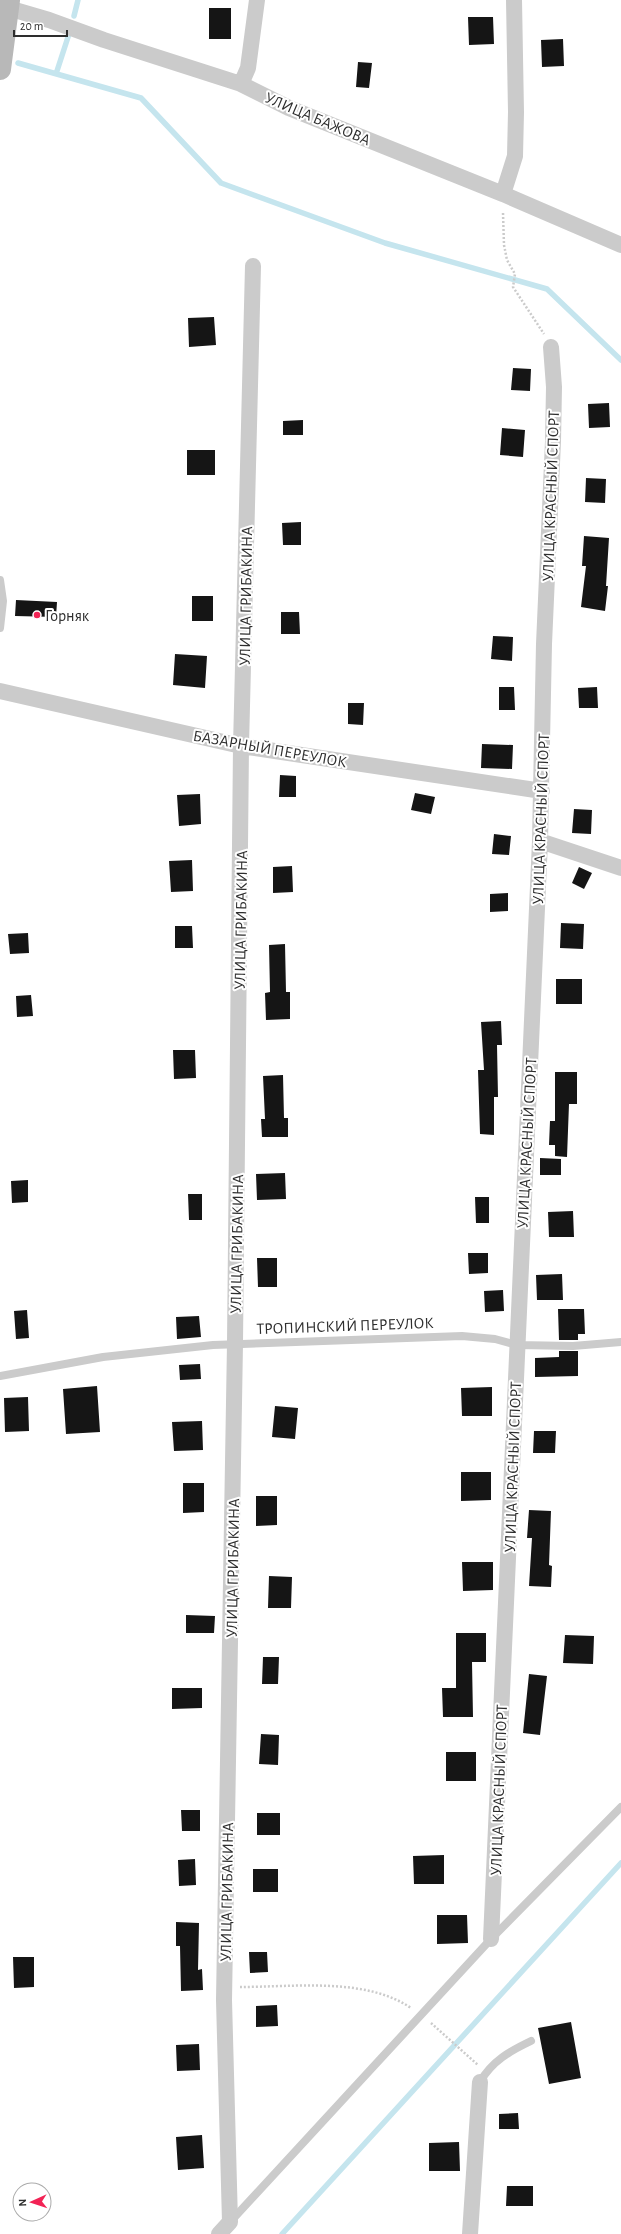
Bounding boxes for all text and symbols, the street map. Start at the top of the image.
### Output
scale bar [14,12,67,38]
text: 20 m [20,20,43,32]
street label: УЛИЦА БАЖОВА [263,90,373,149]
street label: УЛИЦА КРАСНЫЙ СПОРТ [539,410,562,582]
street label: УЛИЦА ГРИБАКИНА [237,526,255,666]
place label: Горняк [45,608,90,624]
marker: Горняк [32,610,42,620]
street label: БАЗАРНЫЙ ПЕРЕУЛОК [192,727,348,770]
street label: УЛИЦА КРАСНЫЙ СПОРТ [529,733,552,905]
street label: УЛИЦА ГРИБАКИНА [232,850,250,990]
street label: УЛИЦА КРАСНЫЙ СПОРТ [514,1057,539,1229]
street label: УЛИЦА ГРИБАКИНА [228,1174,246,1314]
street label: ТРОПИНСКИЙ ПЕРЕУЛОК [256,1314,434,1337]
street label: УЛИЦА КРАСНЫЙ СПОРТ [501,1381,524,1553]
street label: УЛИЦА ГРИБАКИНА [224,1498,242,1638]
street label: УЛИЦА КРАСНЫЙ СПОРТ [487,1704,510,1876]
street label: УЛИЦА ГРИБАКИНА [218,1822,236,1962]
north arrow [12,2182,52,2222]
text: N [17,2198,28,2207]

